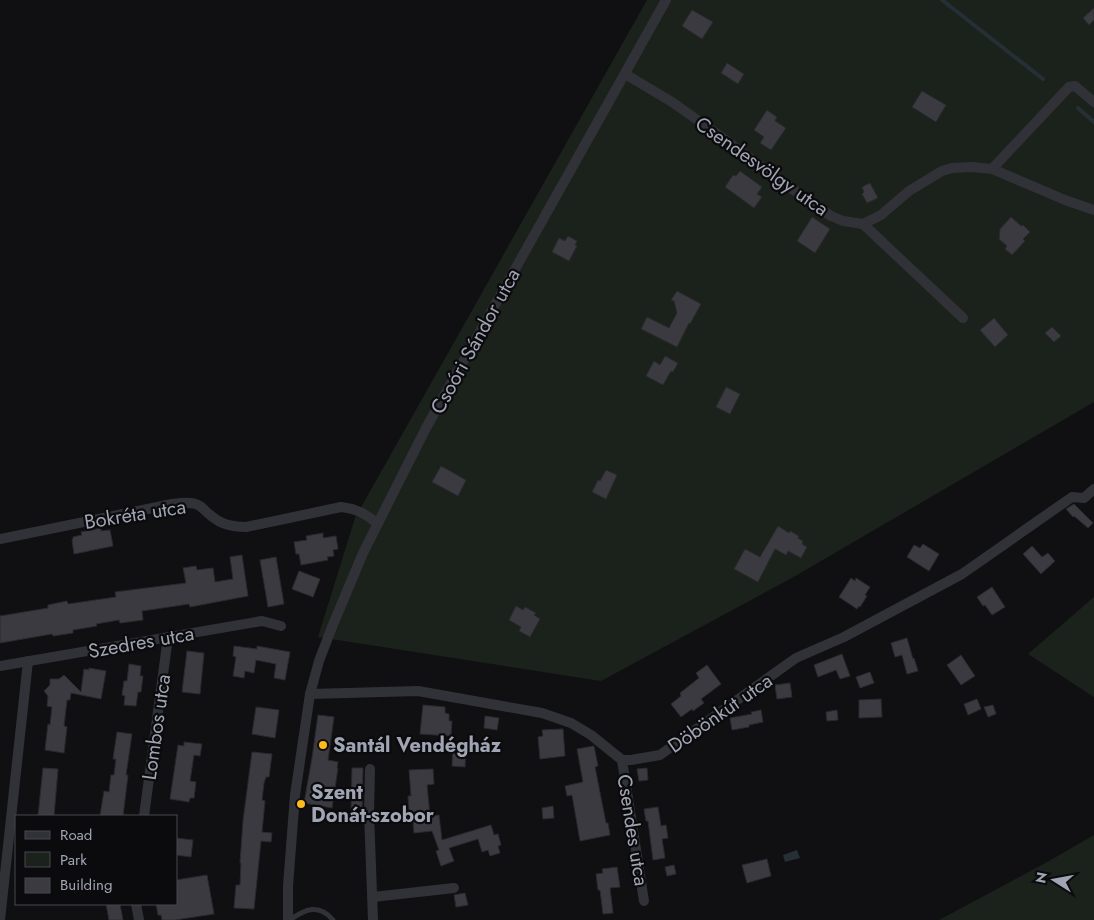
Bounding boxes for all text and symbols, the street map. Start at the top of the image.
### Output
street label: Csendesvölgy utca [689,110,834,223]
street label: Csoóri Sándor utca [423,263,528,419]
street label: Bokréta utca [82,492,188,537]
street label: Szedres utca [86,619,196,666]
street label: Döbönkút utca [662,667,779,760]
street label: Lombos utca [135,672,178,782]
place label: Santál Vendégház [333,731,502,760]
marker: Santál Vendégház [317,739,329,751]
street label: Csendes utca [609,772,656,888]
place label: Szent Donát-szobor [311,778,435,830]
marker: Szent Donát-szobor [295,798,307,810]
legend [15,815,178,905]
text: Road [60,824,92,846]
text: Park [60,849,87,871]
north arrow [1029,855,1079,905]
text: N [1030,870,1052,885]
text: Building [60,874,112,896]

